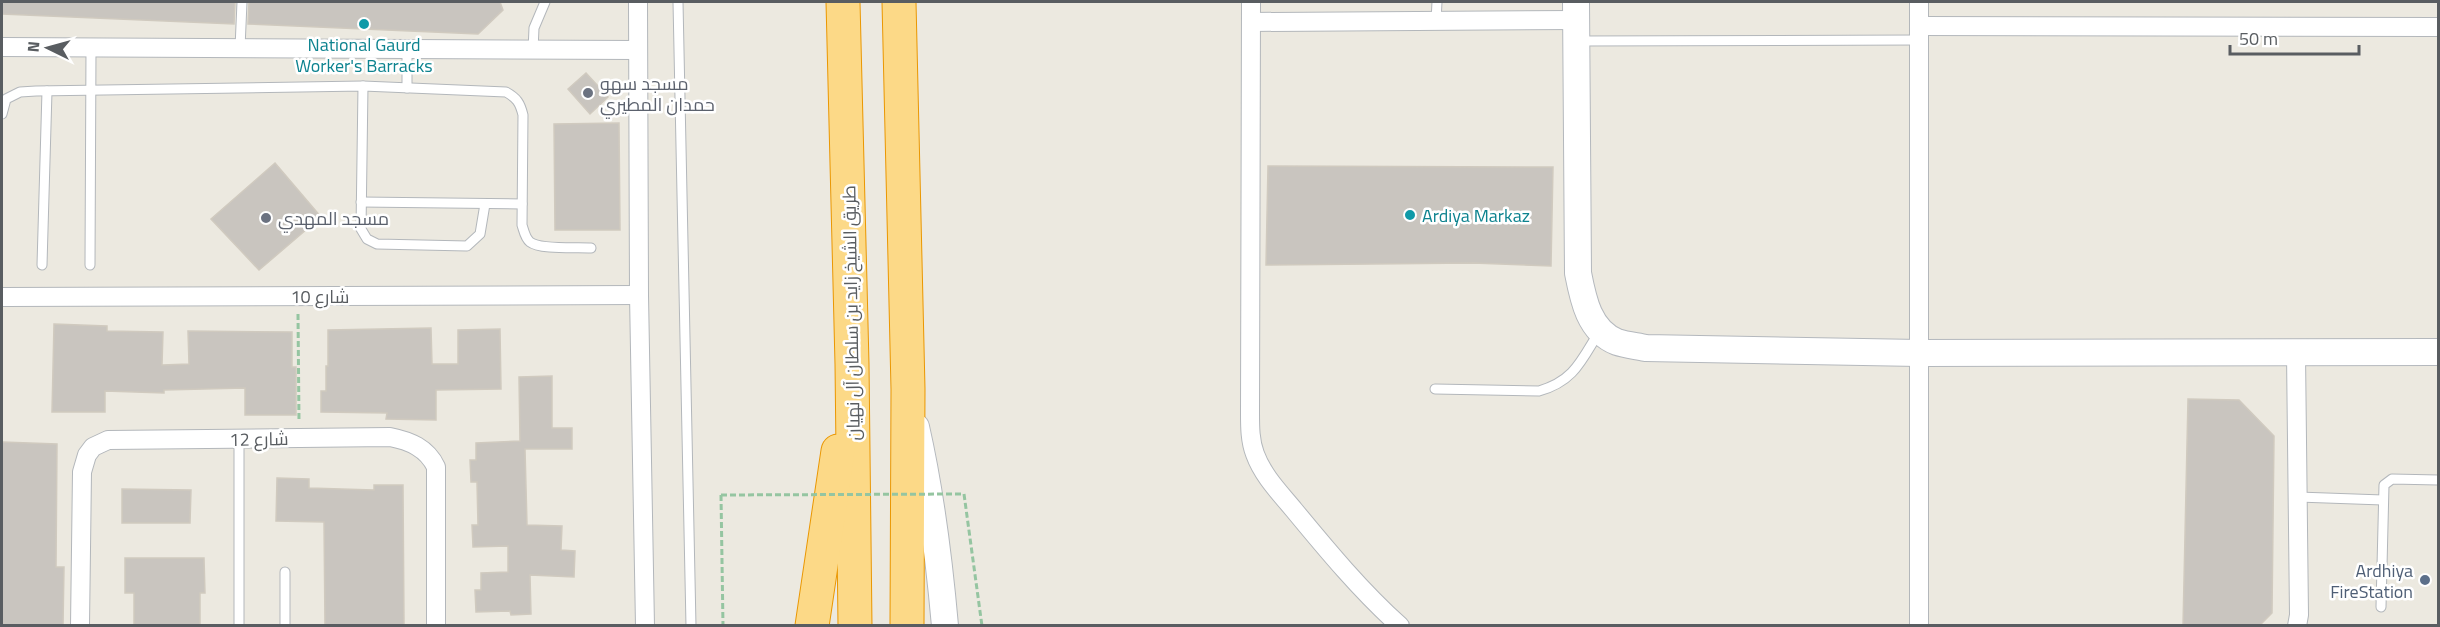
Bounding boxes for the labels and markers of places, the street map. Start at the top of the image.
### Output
marker: National Gaurd Worker's Barracks [357,17,371,31]
place label: National Gaurd Worker's Barracks [295,31,433,79]
place label: مسجد سهو حمدان المطيري [600,70,715,119]
marker: مسجد سهو حمدان المطيري [581,86,595,100]
place label: Ardiya Markaz [1422,202,1530,229]
place label: مسجد المهدي [278,205,389,233]
marker: Ardiya Markaz [1403,208,1417,222]
marker: مسجد المهدي [259,211,273,225]
place label: Ardhiya FireStation [2330,557,2413,605]
marker: Ardhiya FireStation [2418,573,2432,587]

